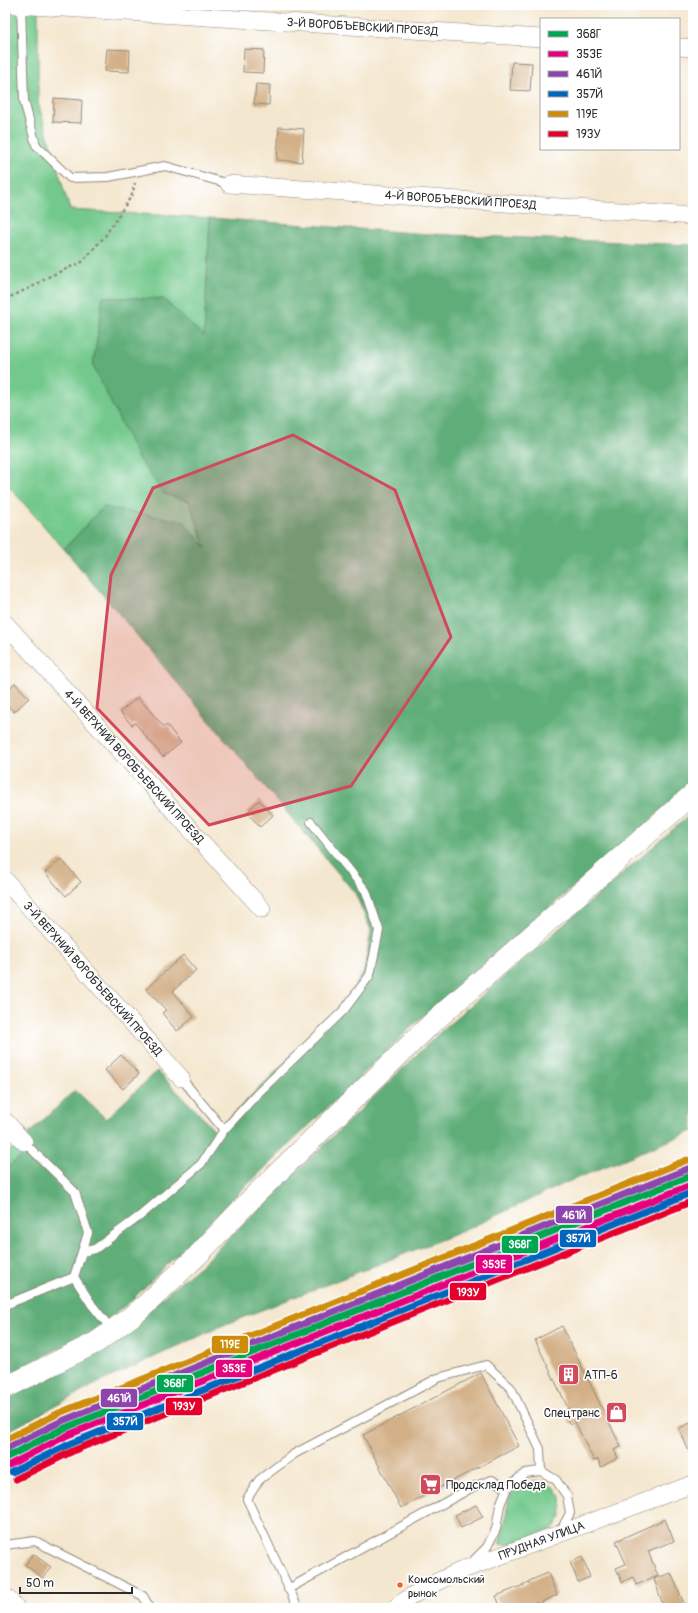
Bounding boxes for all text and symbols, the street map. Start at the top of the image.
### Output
street label: 3-Й ВОРОБЪЕВСКИЙ ПРОЕЗД [286,15,439,40]
legend [540,18,680,150]
text: 368Г [576,27,602,42]
text: 353Е [576,47,602,62]
text: 461Й [576,67,602,82]
text: 357Й [576,87,603,102]
text: 119Е [576,107,598,122]
text: 193У [576,127,601,142]
street label: 4-Й ВОРОБЪЕВСКИЙ ПРОЕЗД [384,188,538,213]
street label: 4-Й ВЕРХНИЙ ВОРОБЪЕВСКИЙ ПРОЕЗД [61,687,207,848]
street label: 3-Й ВЕРХНИЙ ВОРОБЪЕВСКИЙ ПРОЕЗД [20,899,165,1060]
line badge: 461Й [555,1205,593,1224]
text: 461Й [561,1209,586,1222]
line badge: 357Й [559,1229,597,1248]
text: 357Й [566,1232,591,1245]
line badge: 368Г [501,1235,539,1254]
text: 368Г [508,1238,532,1251]
line badge: 353Е [475,1254,513,1274]
text: 353Е [482,1258,506,1271]
line badge: 193У [449,1282,487,1301]
text: 193У [457,1286,480,1299]
line badge: 119Е [211,1335,249,1354]
text: 119Е [220,1338,240,1351]
line badge: 353Е [215,1359,253,1378]
text: 353Е [222,1362,246,1375]
building icon: АТП-6 [556,1362,582,1388]
place label: АТП-6 [584,1368,618,1383]
line badge: 368Г [156,1374,194,1393]
text: 368Г [163,1377,187,1390]
line badge: 461Й [100,1388,138,1408]
text: 461Й [106,1392,131,1405]
line badge: 193У [165,1397,203,1416]
text: 193У [173,1400,196,1413]
shop icon: Спецтранс [603,1400,629,1426]
place label: Спецтранс [544,1406,600,1421]
line badge: 357Й [106,1412,144,1431]
text: 357Й [113,1415,138,1428]
supermarket icon: Продсклад Победа [417,1472,443,1498]
place label: Продсклад Победа [446,1478,546,1493]
street label: ПРУДНАЯ УЛИЦА [497,1518,587,1564]
scale bar [20,1569,132,1595]
place label: Комсомольский рынок [408,1573,484,1600]
text: 50 m [26,1576,54,1591]
marker: Комсомольский рынок [395,1580,405,1590]

